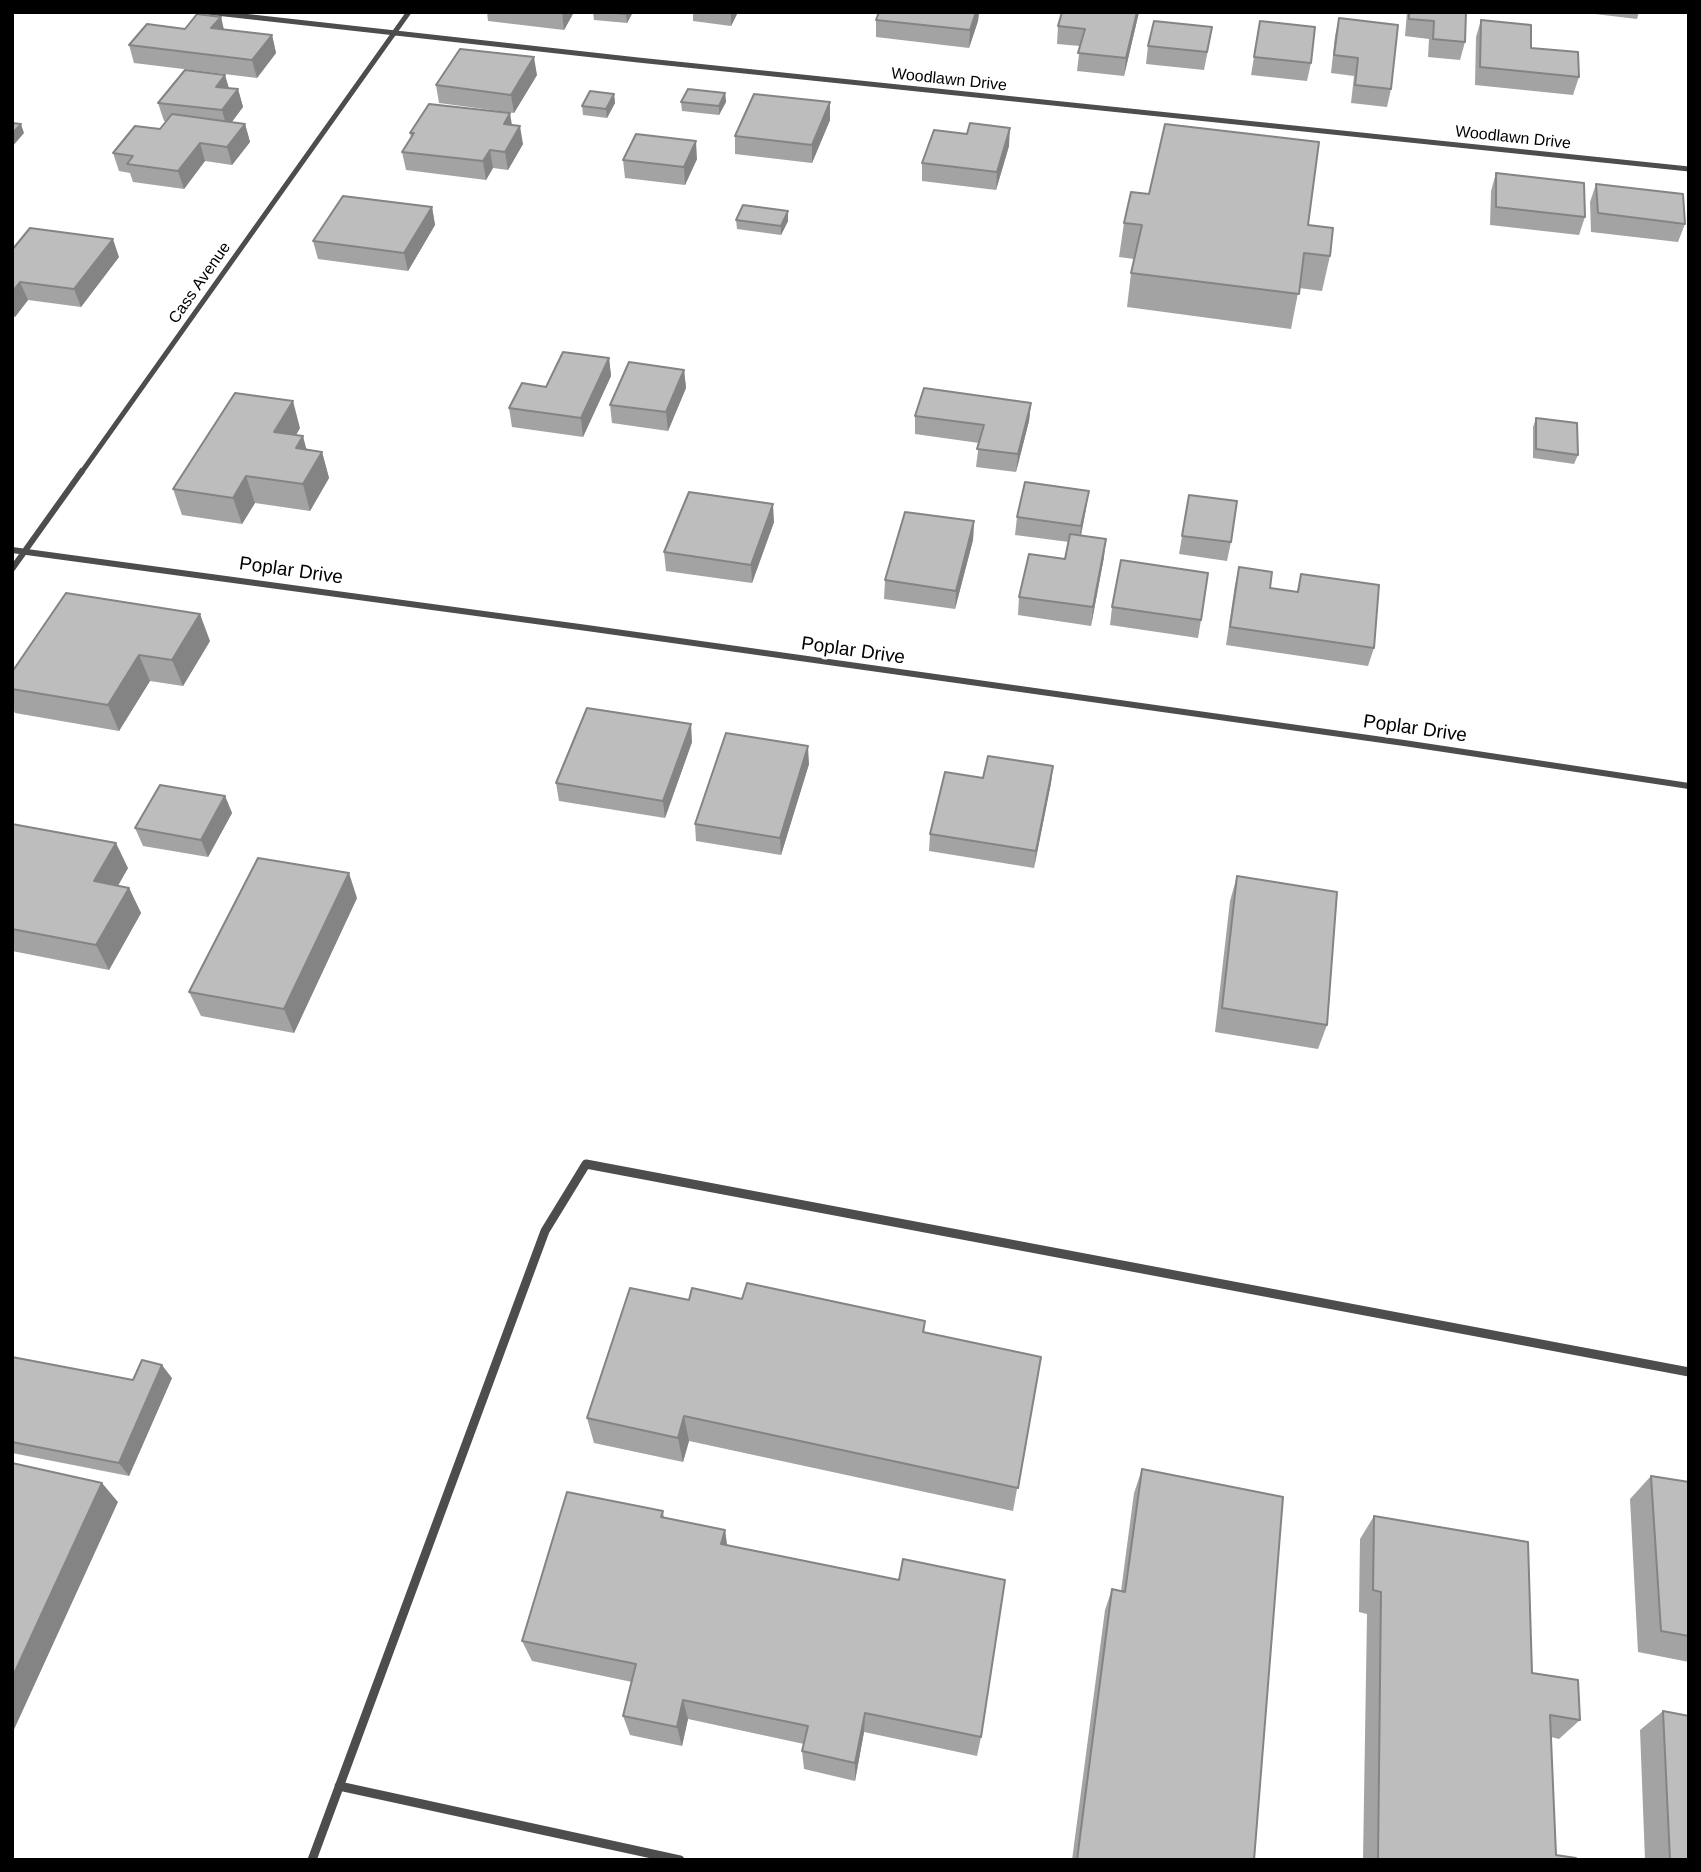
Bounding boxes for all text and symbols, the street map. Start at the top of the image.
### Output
street label: Woodlawn Drive [890,64,1008,96]
street label: Woodlawn Drive [1454,122,1572,154]
street label: Cass Avenue [165,239,235,327]
street label: Poplar Drive [238,552,344,590]
street label: Poplar Drive [800,632,906,670]
street label: Poplar Drive [1362,710,1468,748]

